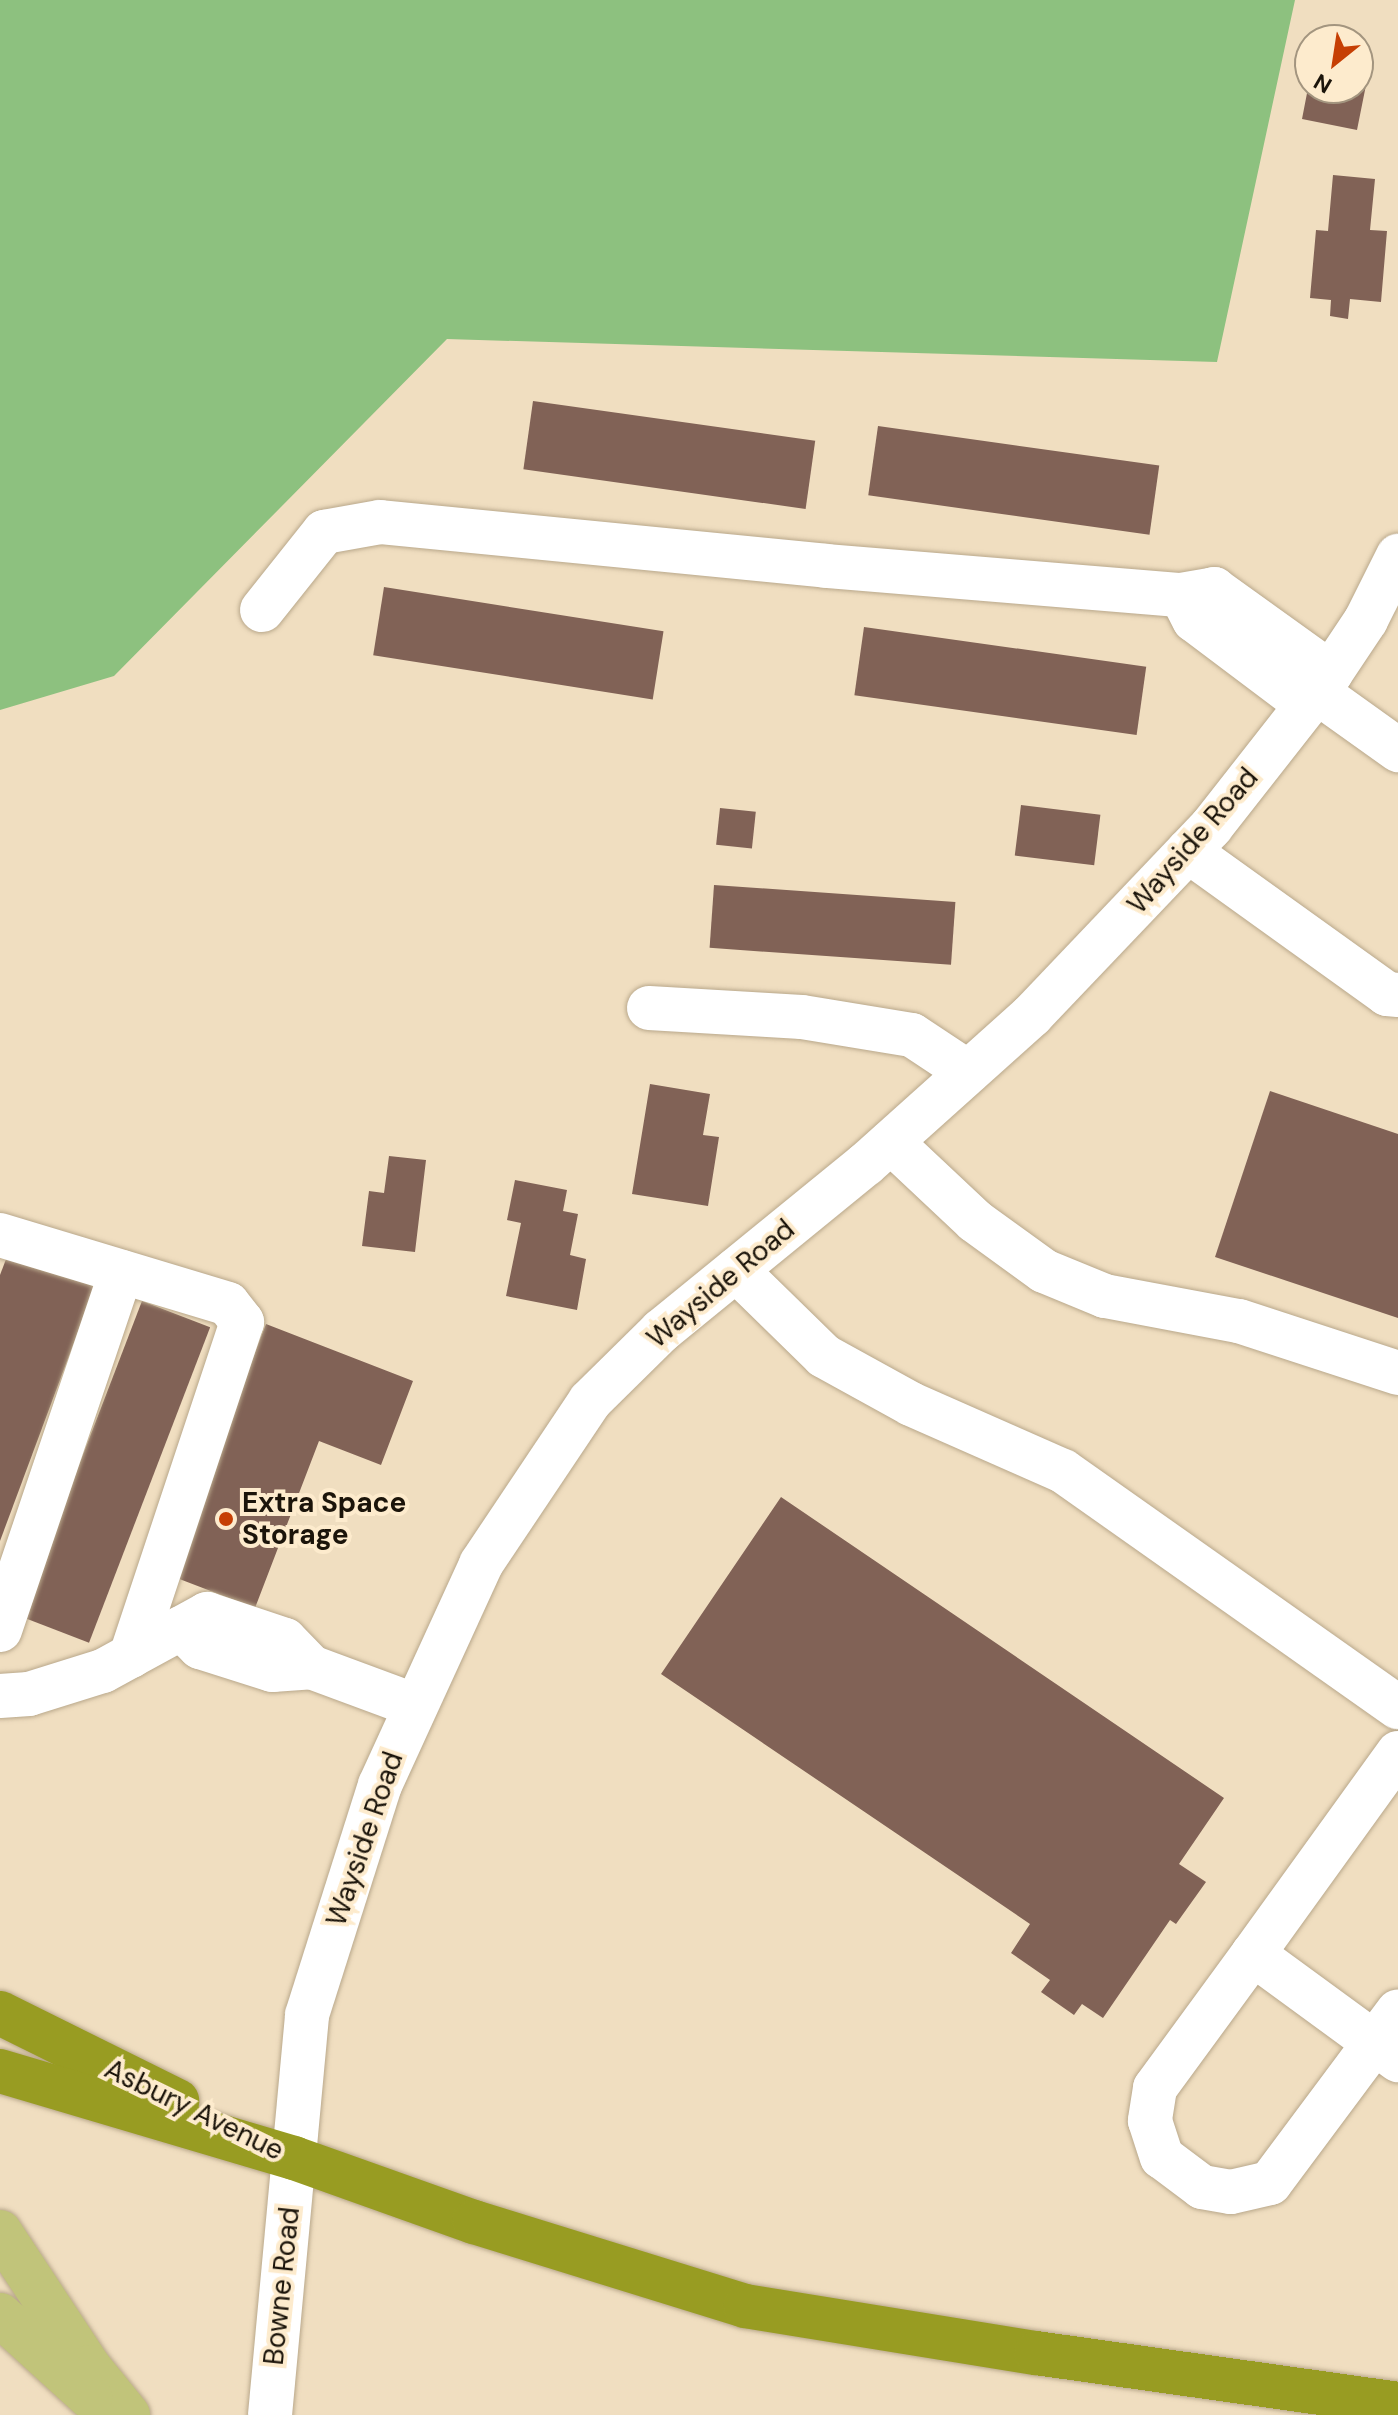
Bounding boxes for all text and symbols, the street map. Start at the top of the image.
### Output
north arrow [1294,24,1374,104]
text: N [1309,67,1337,100]
street label: Wayside Road [1121,761,1265,921]
street label: Wayside Road [640,1213,802,1355]
place label: Extra Space Storage [242,1486,406,1552]
marker: Extra Space Storage [217,1510,235,1528]
street label: Wayside Road [319,1747,411,1931]
street label: Asbury Avenue [99,2052,289,2168]
street label: Bowne Road [257,2205,307,2367]

